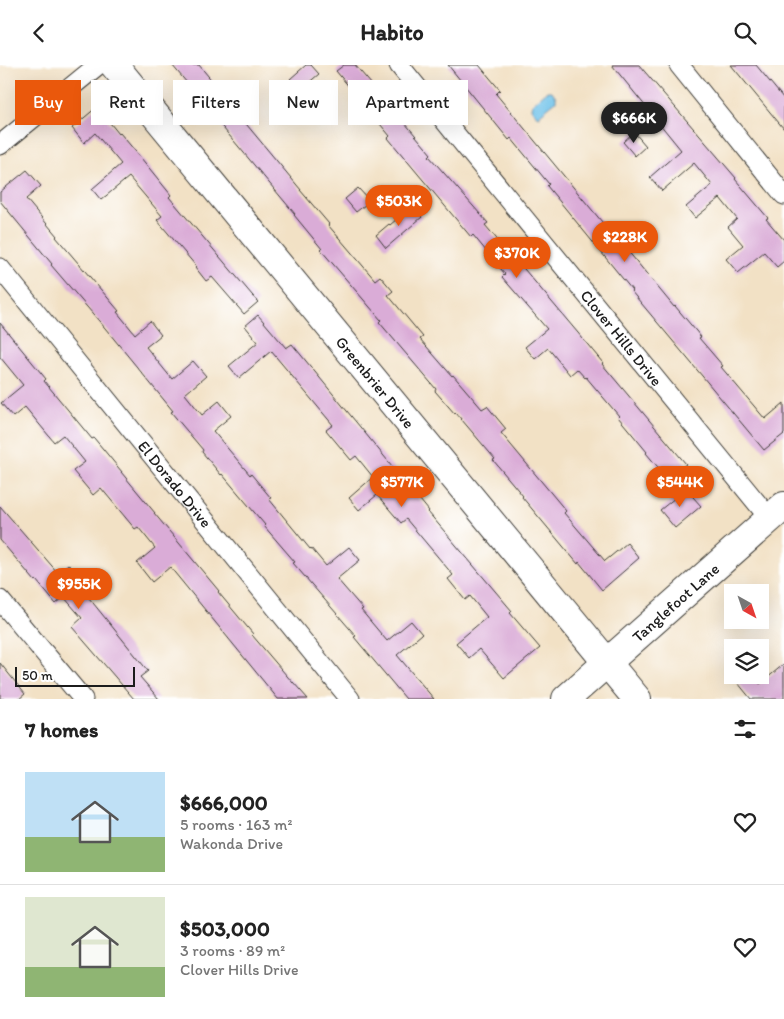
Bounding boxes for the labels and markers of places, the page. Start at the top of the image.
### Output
pin: $666K [599,101,669,144]
pin: $503K [364,185,434,227]
pin: $228K [590,221,660,263]
pin: $370K [482,237,552,279]
pin: $577K [367,465,437,508]
pin: $544K [645,465,715,508]
pin: $955K [44,567,114,610]

